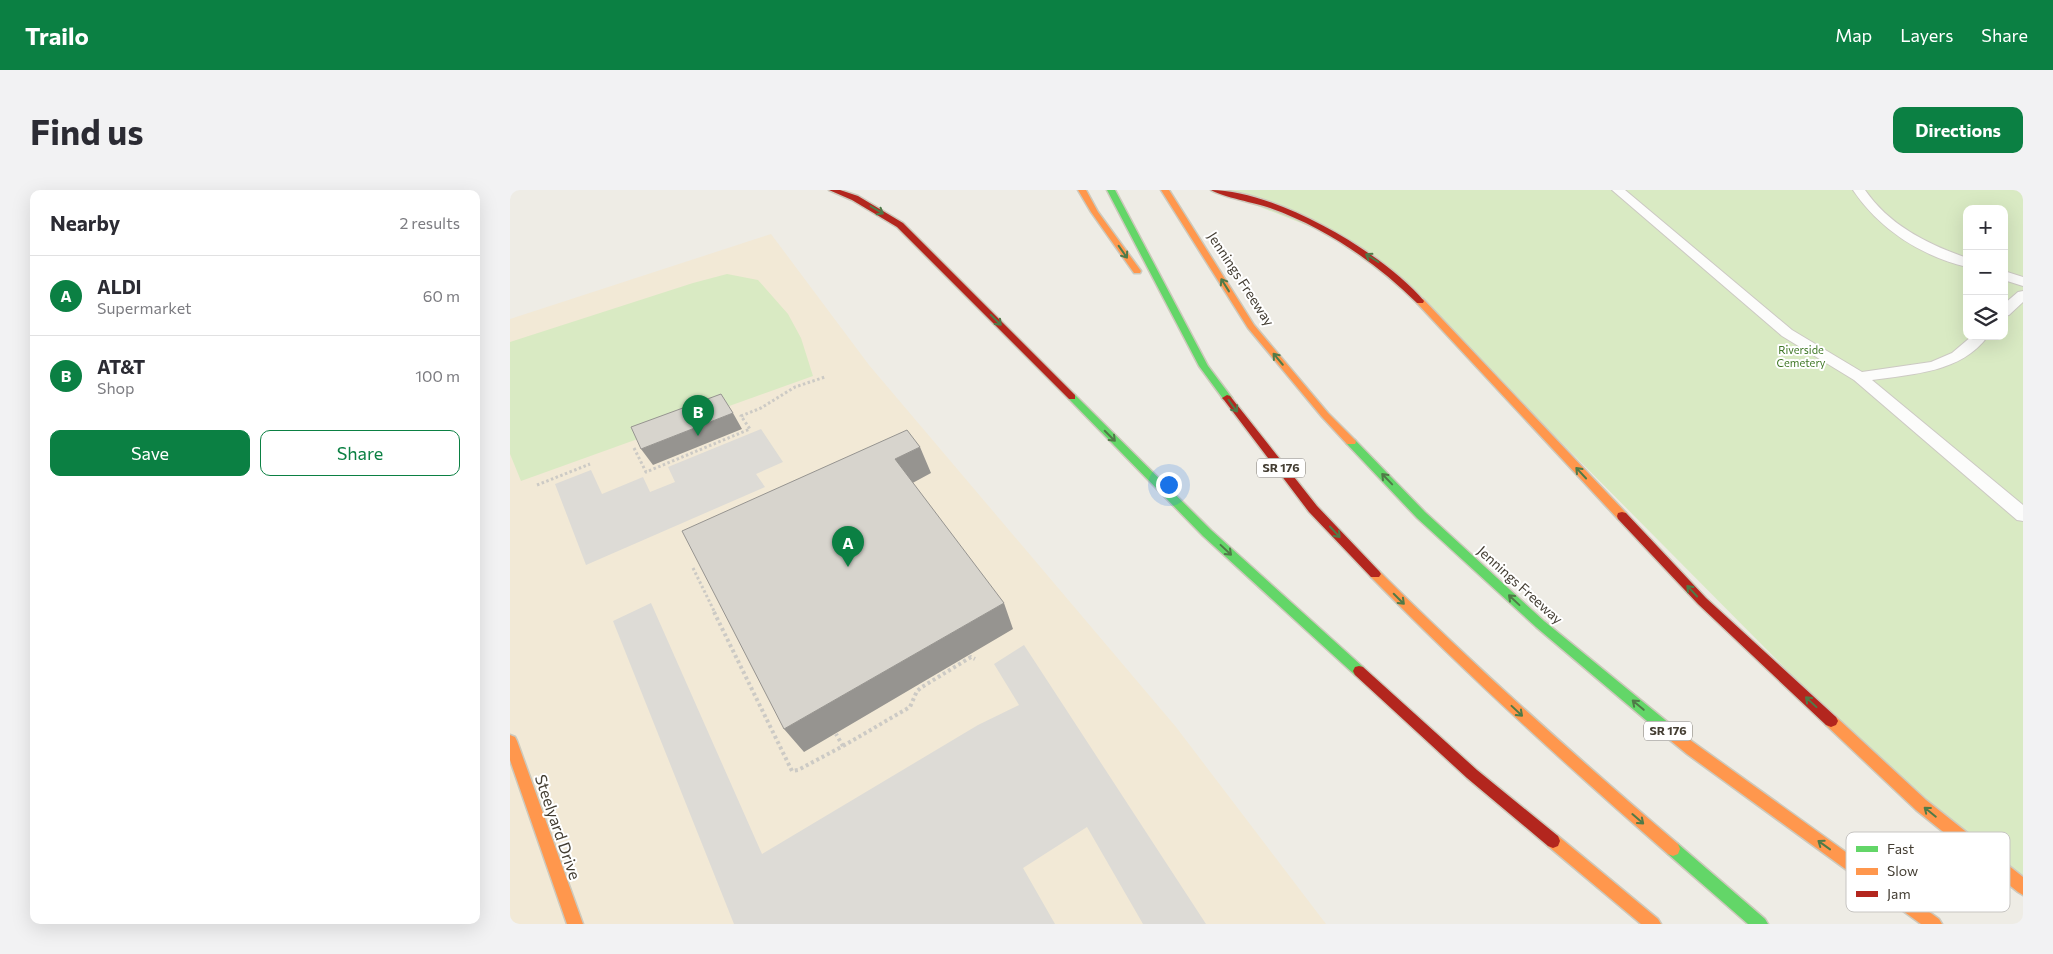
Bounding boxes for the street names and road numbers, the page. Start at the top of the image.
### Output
street label: Jennings Freeway [1205,228,1278,329]
road number: SR 176 [1257,458,1305,478]
street label: Jennings Freeway [1474,542,1567,627]
road number: SR 176 [1644,722,1692,740]
street label: Steelyard Drive [532,772,585,882]

